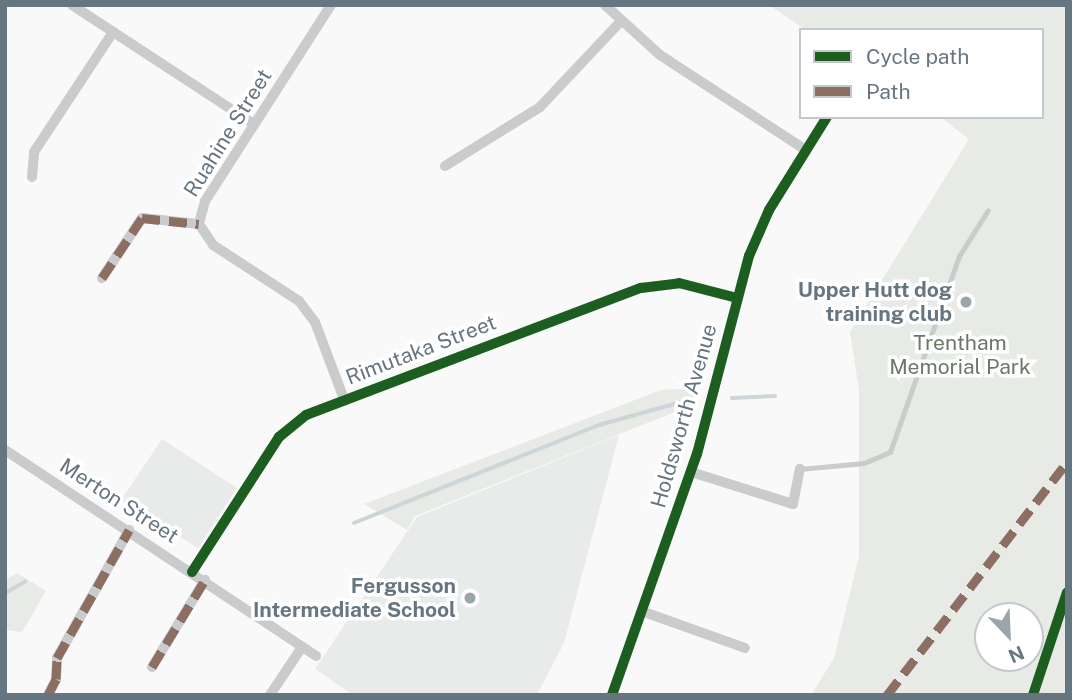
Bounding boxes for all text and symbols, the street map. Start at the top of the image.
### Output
legend [799,28,1044,119]
text: Cycle path [866,44,969,69]
street label: Ruahine Street [179,65,277,201]
text: Path [866,79,911,104]
place label: Upper Hutt dog training club [798,277,952,327]
marker: Upper Hutt dog training club [958,294,974,310]
street label: Rimutaka Street [342,310,500,390]
street label: Holdsworth Avenue [646,321,722,511]
park label: Trentham Memorial Park [889,330,1031,380]
street label: Merton Street [55,453,183,549]
place label: Fergusson Intermediate School [253,573,456,623]
marker: Fergusson Intermediate School [462,590,478,606]
north arrow [974,602,1044,672]
text: N [1005,641,1028,668]

